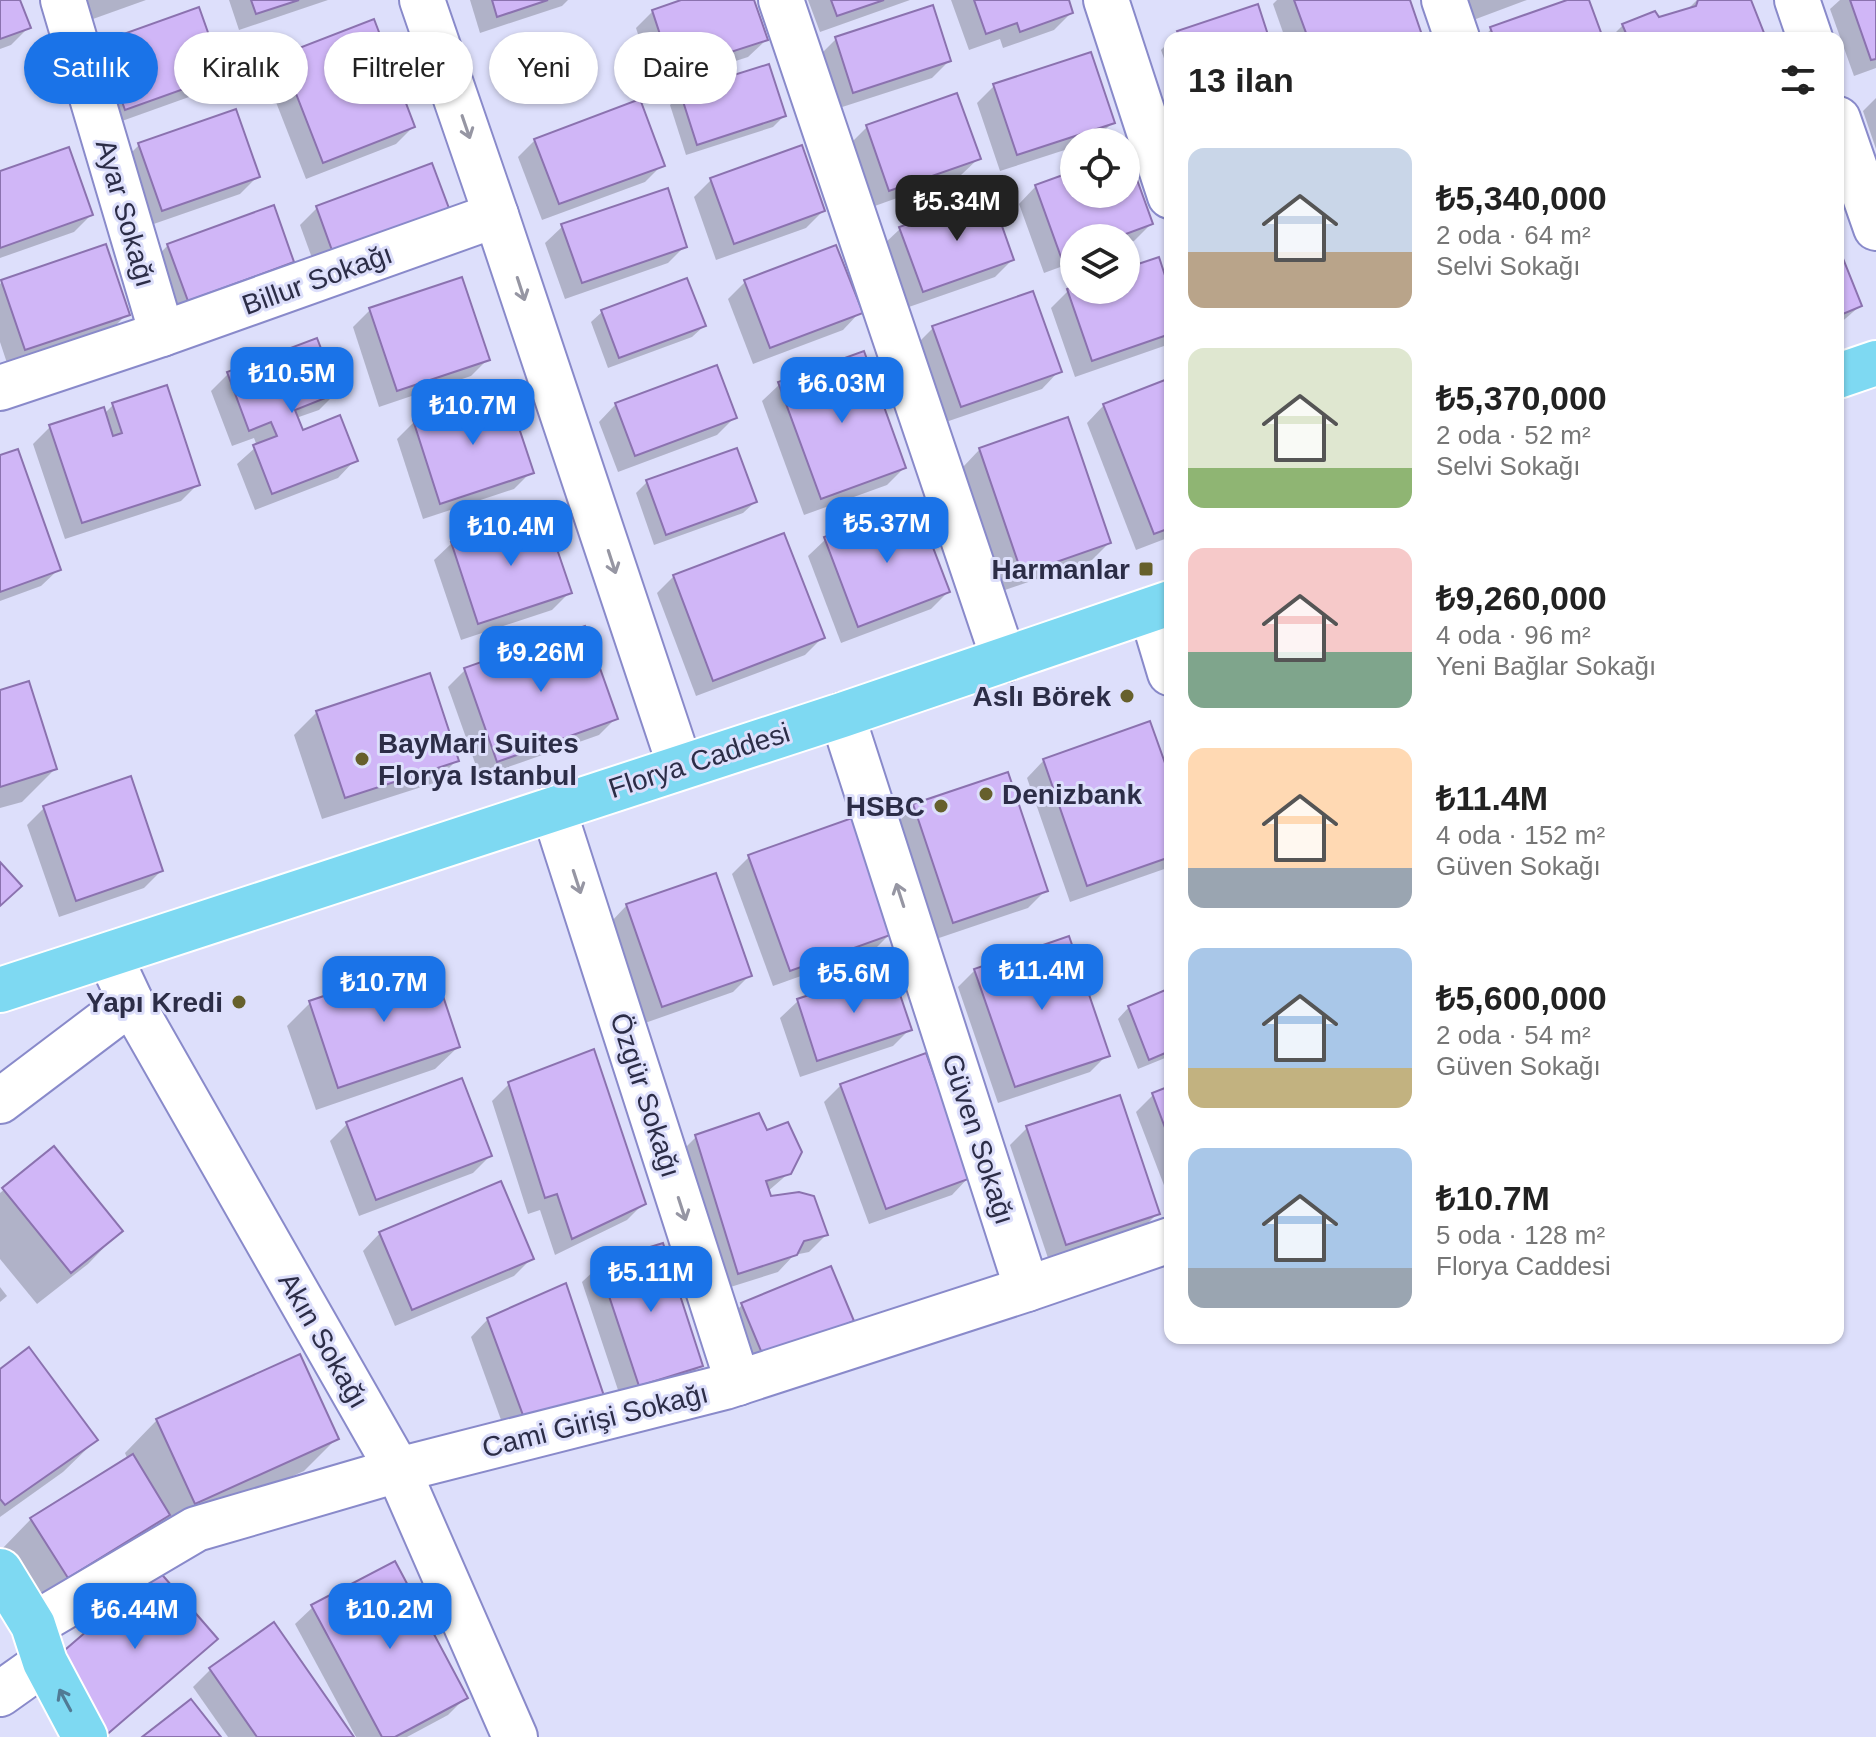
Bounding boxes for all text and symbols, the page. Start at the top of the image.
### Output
chip: Satılık [24,32,158,104]
chip: Kiralık [174,32,308,104]
chip: Filtreler [324,32,473,104]
chip: Yeni [489,32,598,104]
chip: Daire [614,32,737,104]
icon: filters [1776,58,1820,102]
text: 13 ilan [1188,61,1294,99]
one-way arrow [459,114,474,139]
map controls [1060,128,1140,304]
button: locate [1060,128,1140,208]
street label: Ayar Sokağı [90,136,161,290]
pin: ₺5.34M [892,175,1022,243]
text: ₺5,340,000 [1436,179,1607,217]
icon: home [1252,180,1348,276]
text: ₺5.34M [913,186,1001,216]
text: 2 oda · 64 m² [1436,220,1591,250]
button: layers [1060,224,1140,304]
street label: Billur Sokağı [238,238,396,321]
text: Selvi Sokağı [1436,251,1581,281]
one-way arrow [515,276,529,301]
pin: ₺10.5M [227,347,357,415]
pin: ₺6.03M [777,357,907,425]
text: ₺10.5M [248,358,336,388]
text: ₺6.03M [798,368,886,398]
pin: ₺10.7M [408,379,538,447]
text: ₺5,370,000 [1436,379,1607,417]
icon: home [1252,380,1348,476]
text: ₺10.7M [429,390,517,420]
text: 2 oda · 52 m² [1436,420,1591,450]
text: Selvi Sokağı [1436,451,1581,481]
pin: ₺5.37M [822,497,952,565]
pin: ₺10.4M [446,500,576,568]
text: ₺5.37M [843,508,931,538]
text: ₺10.4M [467,511,555,541]
one-way arrow [606,550,621,575]
place label: Harmanlar [991,554,1130,585]
marker: Harmanlar [1137,560,1155,578]
text: ₺9,260,000 [1436,579,1607,617]
icon: home [1252,580,1348,676]
text: 4 oda · 96 m² [1436,620,1591,650]
pin: ₺9.26M [476,626,606,694]
text: ₺9.26M [497,637,585,667]
text: Yeni Bağlar Sokağı [1436,651,1656,681]
place label: Aslı Börek [973,681,1111,712]
marker: Aslı Börek [1118,687,1136,705]
street label: Florya Caddesi [605,717,793,804]
place label: BayMari Suites Florya Istanbul [378,728,579,791]
marker: BayMari Suites Florya Istanbul [353,750,371,768]
place label: Denizbank [1002,779,1142,810]
text: ₺11.4M [1436,779,1548,817]
icon: home [1252,780,1348,876]
marker: Denizbank [977,785,995,803]
place label: HSBC [846,791,925,822]
marker: HSBC [932,797,950,815]
text: 4 oda · 152 m² [1436,820,1605,850]
text: Güven Sokağı [1436,851,1601,881]
one-way arrow [571,869,585,894]
one-way arrow [892,883,907,909]
pin: ₺11.4M [977,944,1107,1012]
pin: ₺5.6M [798,947,910,1015]
text: ₺11.4M [999,955,1085,985]
pin: ₺10.7M [319,956,449,1024]
text: ₺5.6M [818,958,890,988]
text: ₺10.7M [340,967,428,997]
text: ₺5,600,000 [1436,979,1607,1017]
icon: home [1252,980,1348,1076]
place label: Yapı Kredi [86,987,223,1018]
marker: Yapı Kredi [230,993,248,1011]
street label: Özgür Sokağı [604,1009,687,1181]
text: 2 oda · 54 m² [1436,1020,1591,1050]
street label: Güven Sokağı [936,1050,1021,1228]
text: Güven Sokağı [1436,1051,1601,1081]
text: ₺10.7M [1436,1179,1550,1217]
icon: home [1252,1180,1348,1276]
one-way arrow [676,1197,691,1222]
text: 5 oda · 128 m² [1436,1220,1605,1250]
pin: ₺5.11M [586,1246,716,1314]
text: Florya Caddesi [1436,1251,1611,1281]
text: ₺5.11M [608,1257,694,1287]
street label: Akın Sokağı [272,1267,375,1413]
street label: Cami Girişi Sokağı [479,1377,711,1464]
pin: ₺6.44M [70,1583,200,1651]
pin: ₺10.2M [325,1583,455,1651]
text: ₺6.44M [91,1594,179,1624]
text: ₺10.2M [346,1594,434,1624]
one-way arrow [56,1688,72,1712]

